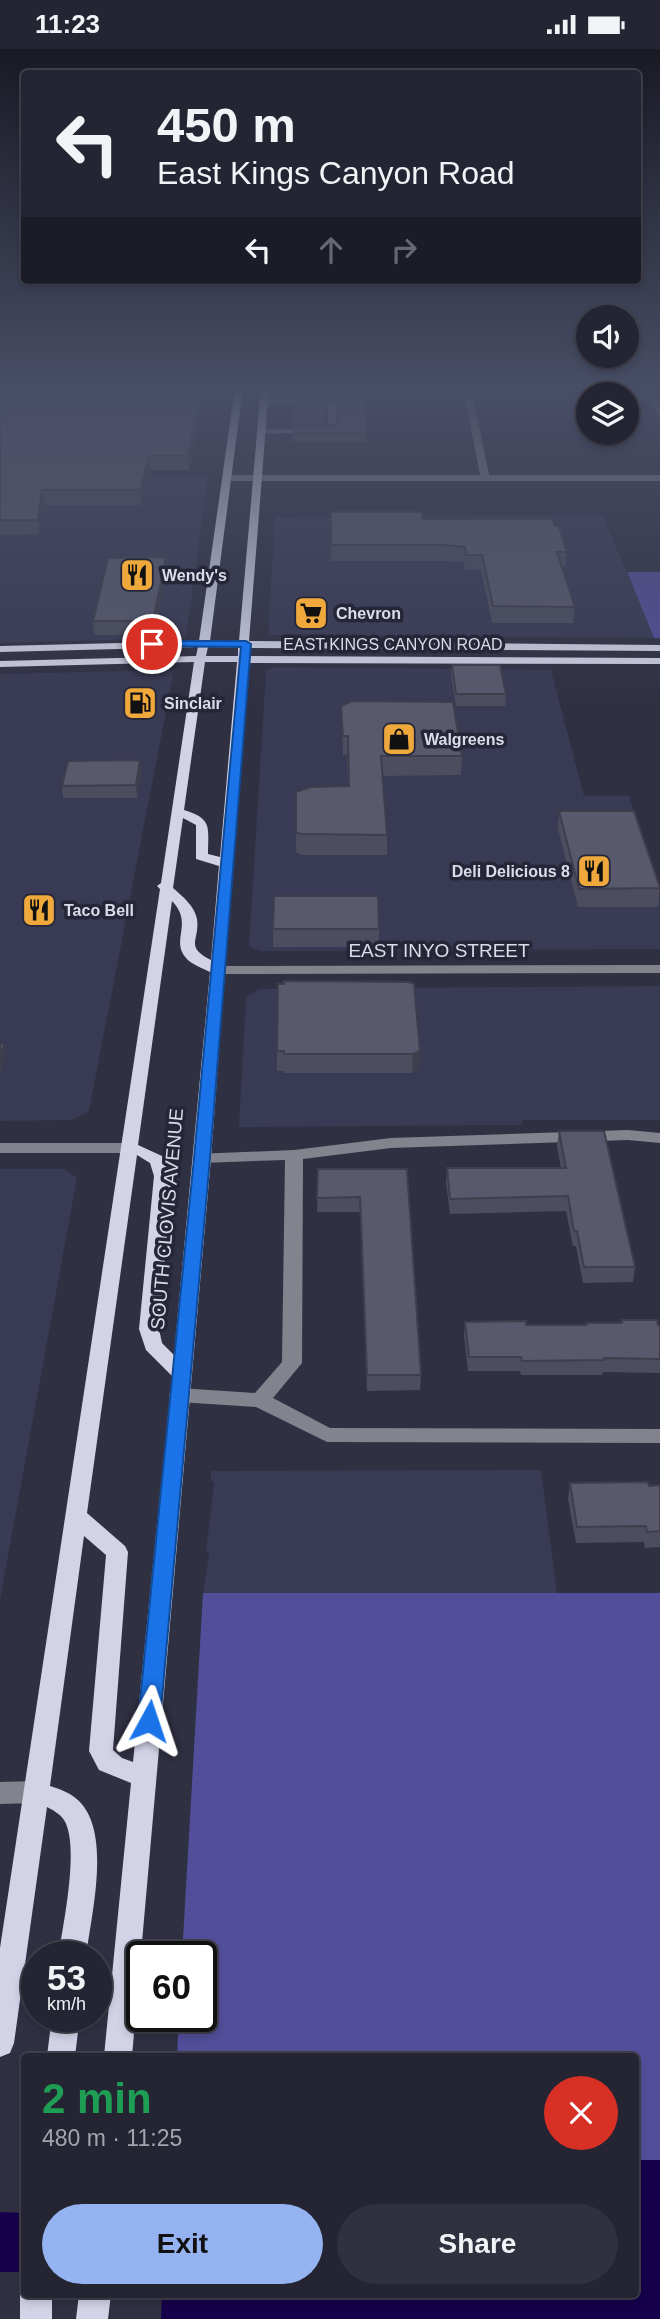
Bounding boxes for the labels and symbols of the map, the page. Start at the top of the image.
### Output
restaurant icon: Wendy's [118,556,156,594]
place label: Wendy's [162,567,227,584]
supermarket icon: Chevron [292,594,330,632]
place label: Chevron [336,605,401,622]
pin [122,614,182,674]
street label: EAST KINGS CANYON ROAD [283,636,503,653]
fuel station icon: Sinclair [121,684,159,722]
place label: Sinclair [164,695,222,712]
shop icon: Walgreens [380,720,418,758]
place label: Walgreens [424,731,504,748]
restaurant icon: Deli Delicious 8 [575,852,613,890]
place label: Deli Delicious 8 [452,863,570,880]
restaurant icon: Taco Bell [20,891,58,929]
place label: Taco Bell [64,902,134,919]
street label: EAST INYO STREET [348,940,530,961]
street label: SOUTH CLOVIS AVENUE [147,1107,187,1331]
position arrow [112,1684,186,1758]
speed limit sign: 60 [126,1941,217,2032]

